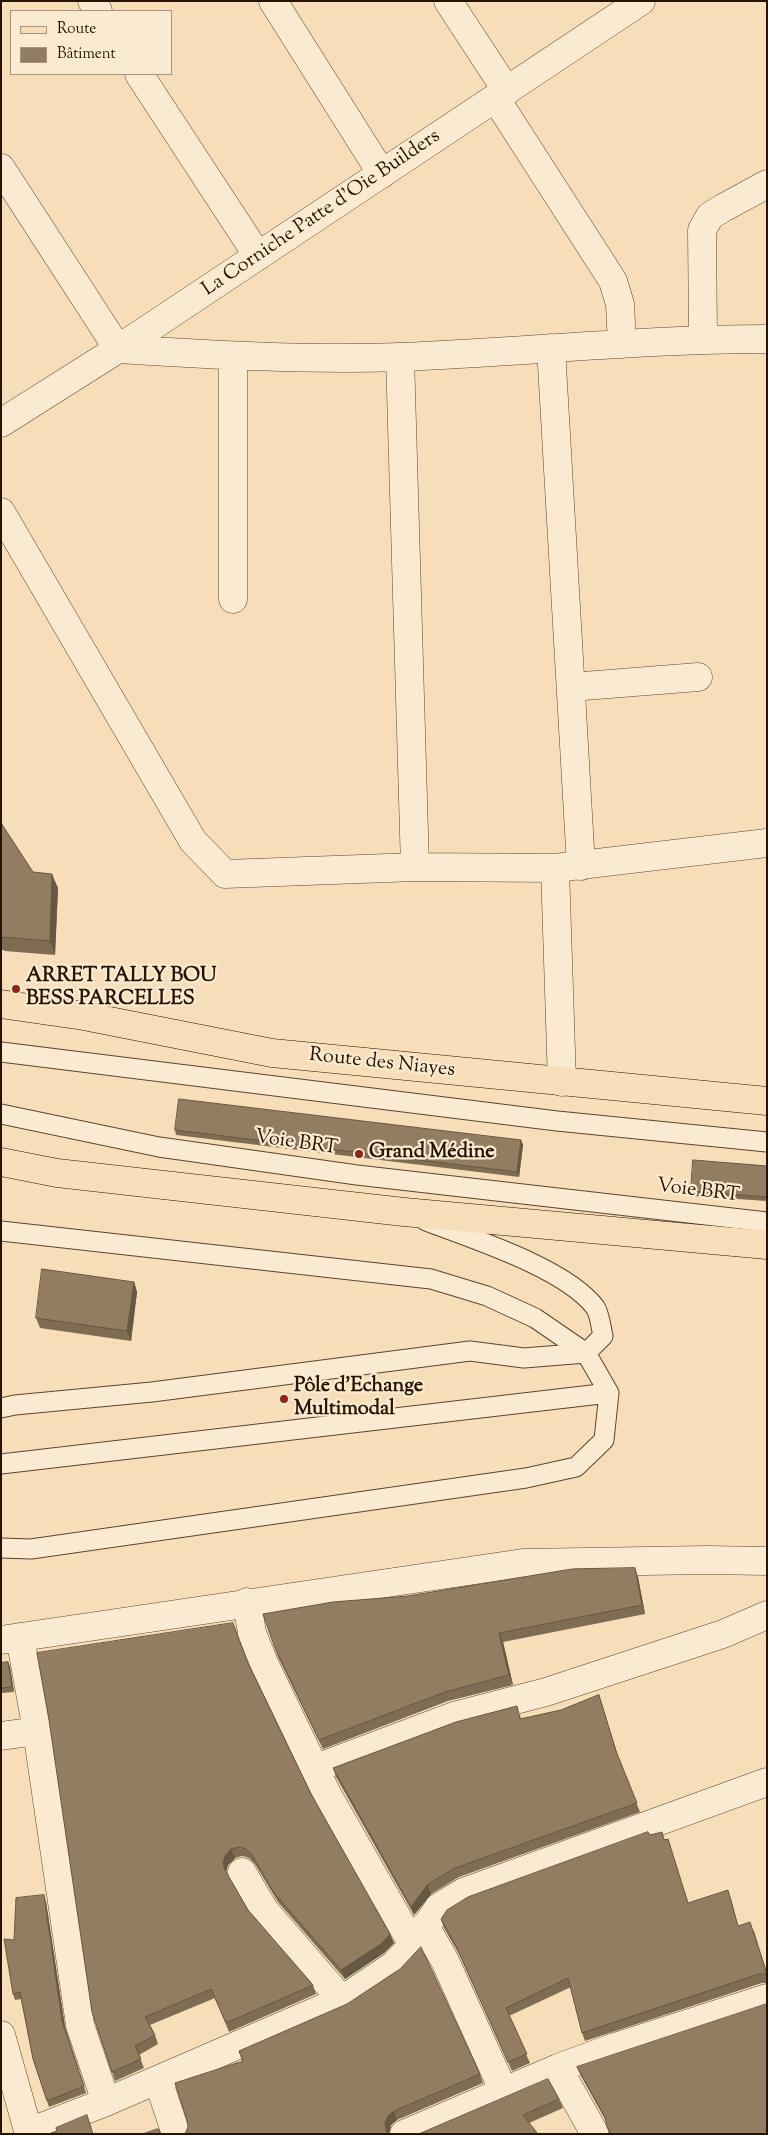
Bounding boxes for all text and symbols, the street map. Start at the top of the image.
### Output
legend [10,10,172,75]
text: Route [57,19,96,40]
text: Bâtiment [57,44,116,65]
street label: La Corniche Patte d'Oie Builders [198,125,446,303]
place label: ARRET TALLY BOU BESS PARCELLES [26,966,216,1013]
marker: ARRET TALLY BOU BESS PARCELLES [10,983,22,995]
street label: Route des Niayes [308,1044,456,1084]
street label: Voie BRT [253,1126,339,1162]
place label: Grand Médine [369,1142,495,1166]
marker: Grand Médine [353,1148,365,1160]
street label: Voie BRT [655,1175,741,1209]
place label: Pôle d'Echange Multimodal [294,1376,423,1423]
marker: Pôle d'Echange Multimodal [278,1393,290,1405]

